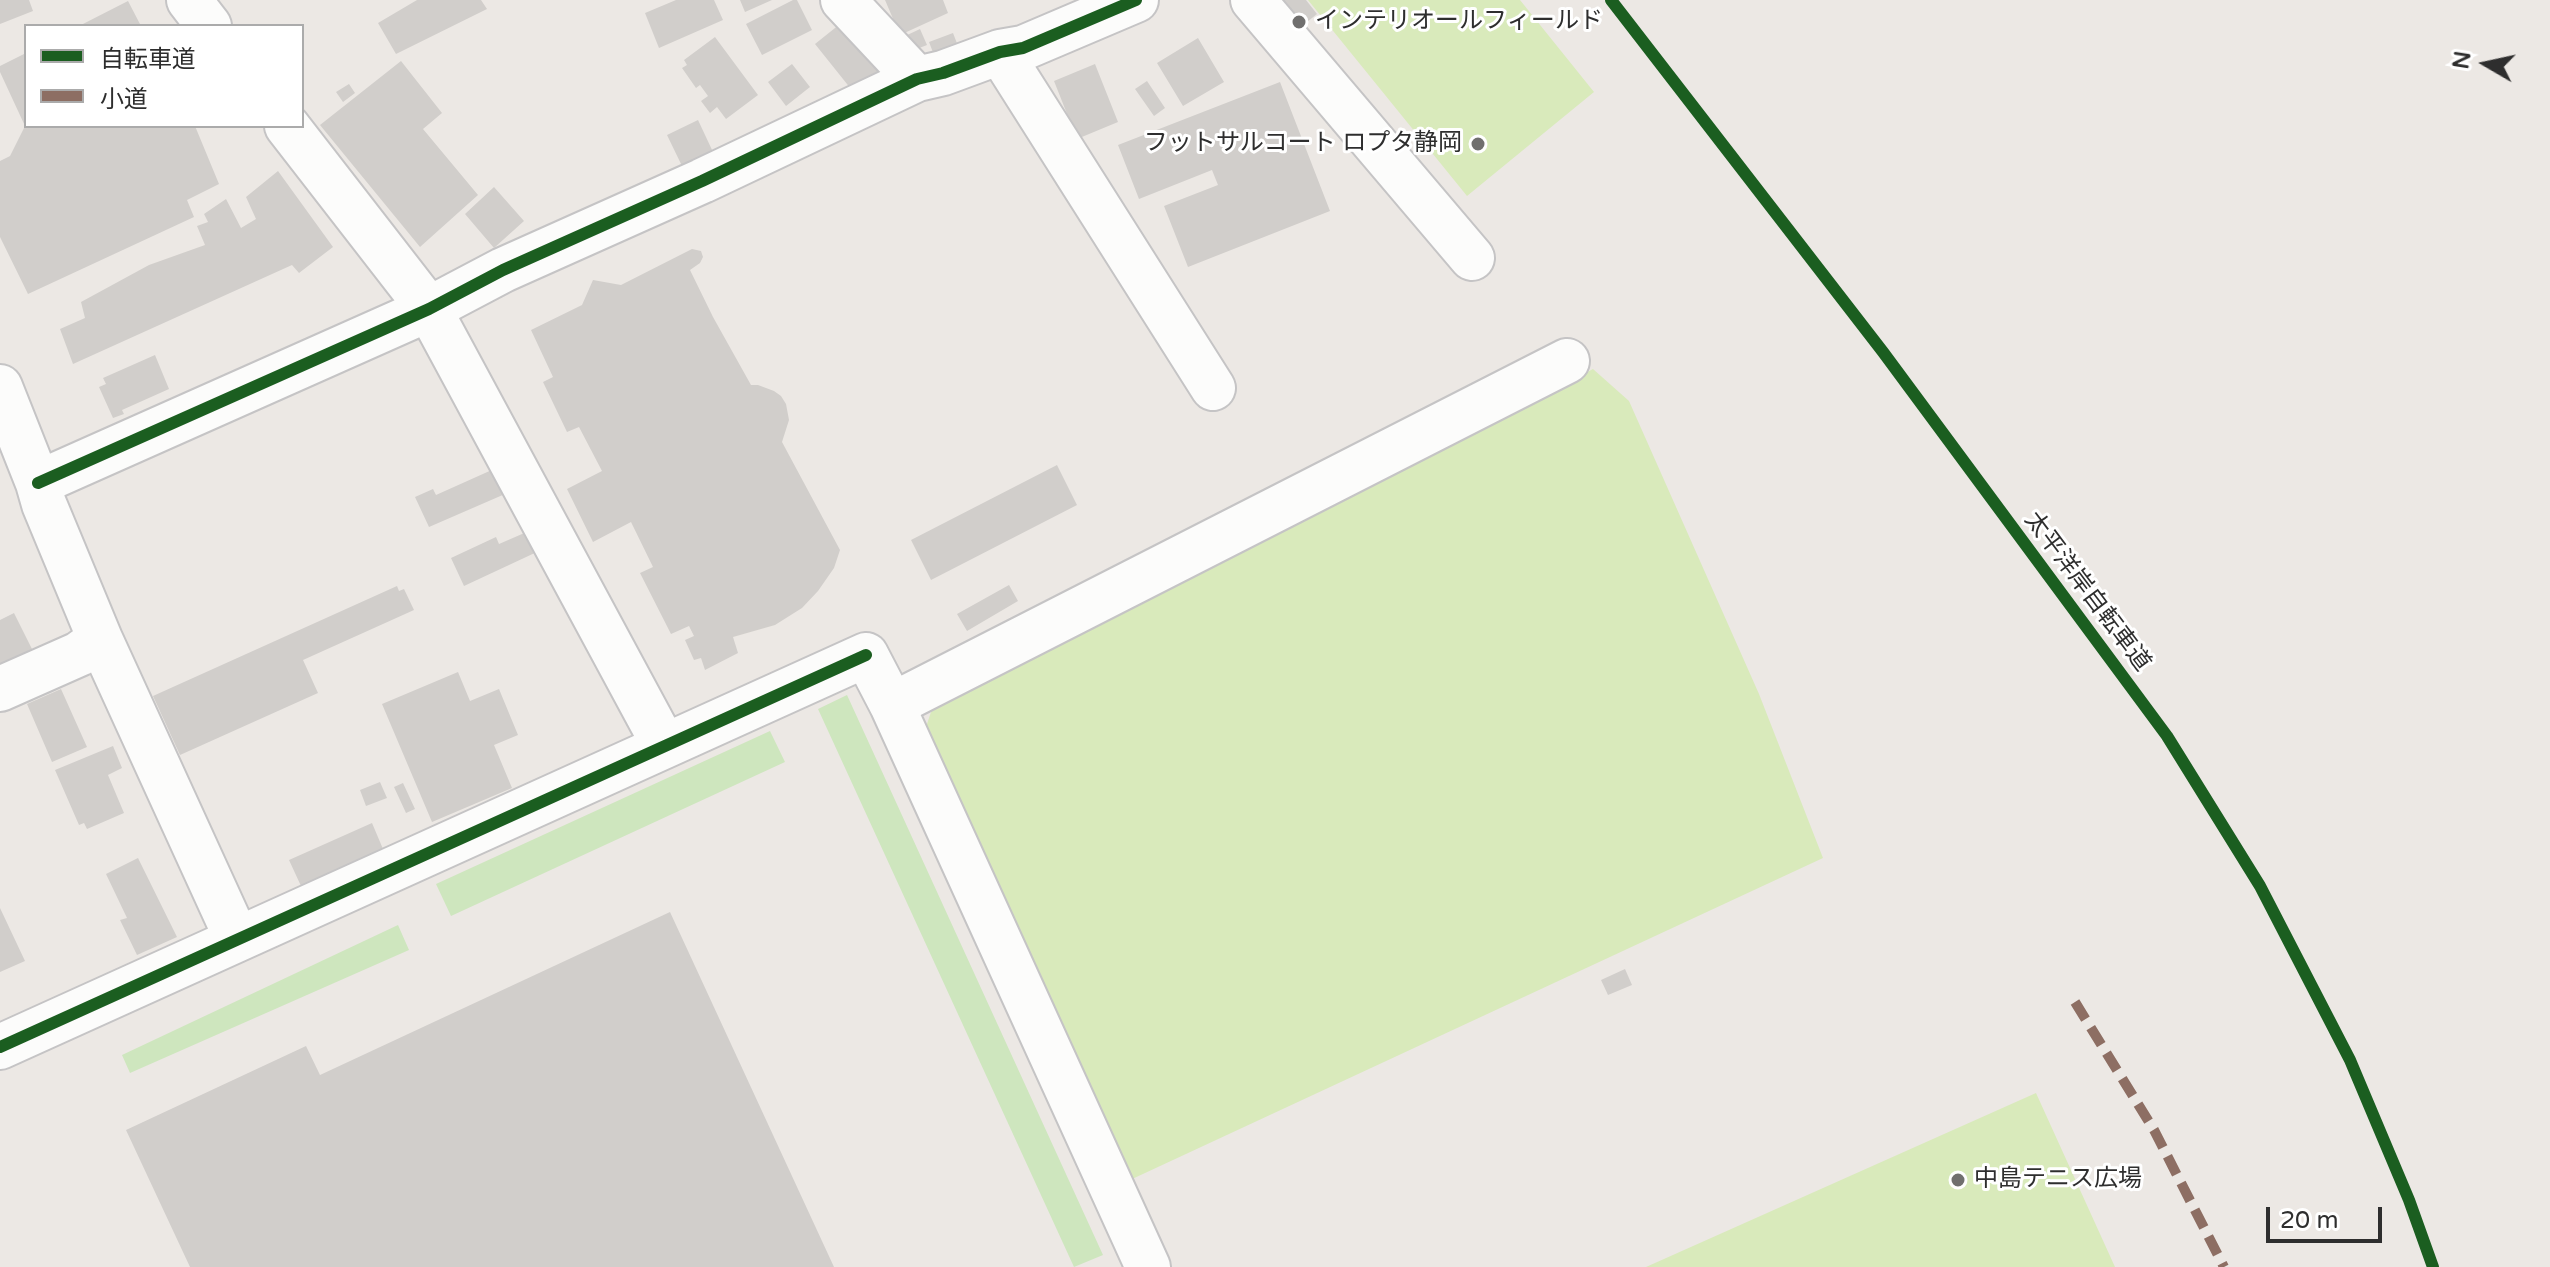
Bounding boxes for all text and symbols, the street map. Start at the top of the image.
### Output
place label: インテリオールフィールド [1315,8,1603,36]
marker: インテリオールフィールド [1290,13,1308,31]
legend [24,24,304,128]
north arrow [2446,24,2526,104]
text: 自転車道 [100,45,196,74]
text: N [2448,49,2477,71]
text: 小道 [100,85,148,114]
place label: フットサルコート ロプタ静岡 [1144,130,1462,158]
marker: フットサルコート ロプタ静岡 [1469,135,1487,153]
street label: 太平洋岸自転車道 [2018,507,2156,677]
place label: 中島テニス広場 [1974,1166,2142,1194]
marker: 中島テニス広場 [1949,1171,1967,1189]
scale bar [2270,1191,2386,1241]
text: 20 m [2280,1206,2338,1235]

